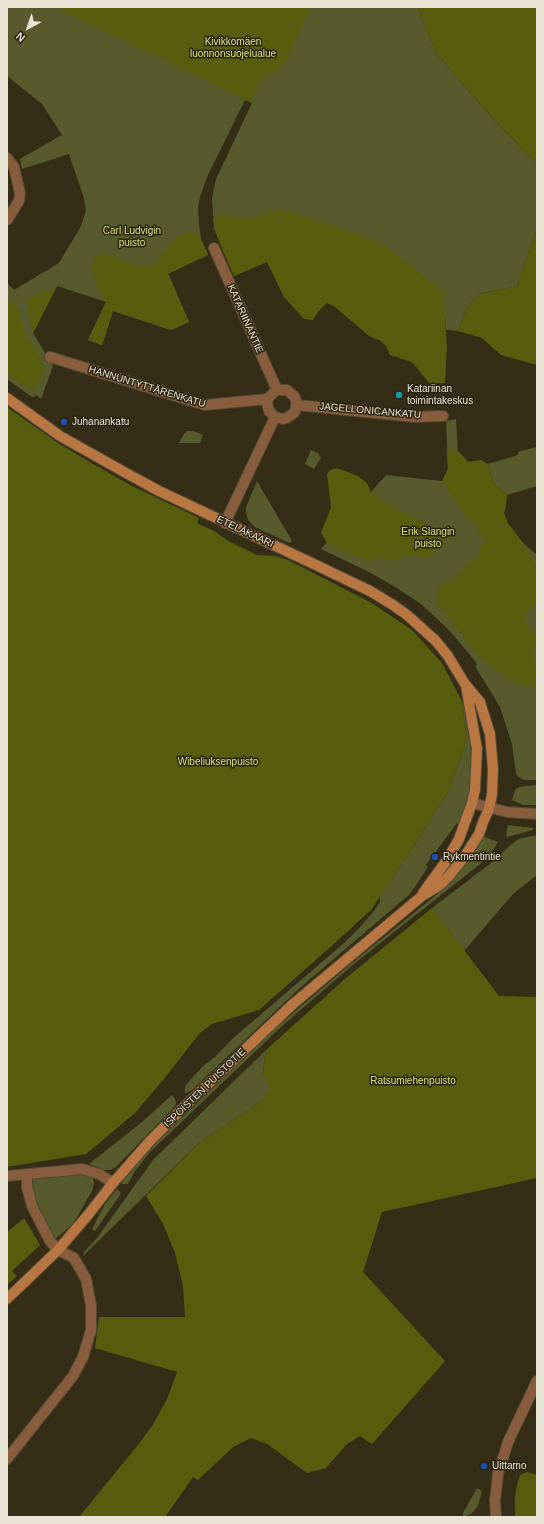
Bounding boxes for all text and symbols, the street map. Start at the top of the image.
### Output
north arrow [8,8,48,48]
text: N [13,30,27,44]
park label: Kivikkomäen luonnonsuojelualue [190,36,276,60]
park label: Carl Ludvigin puisto [103,225,161,248]
street label: KATARIINANTIE [224,283,266,355]
street label: HANNUNTYTTÄRENKATU [87,364,207,410]
place label: Katariinan toimintakeskus [407,383,473,406]
marker: Katariinan toimintakeskus [394,390,404,400]
street label: JAGELLONICANKATU [319,401,421,421]
place label: Juhanankatu [72,416,129,428]
marker: Juhanankatu [59,417,69,427]
street label: ETELÄKAARI [215,514,275,550]
park label: Erik Slangin puisto [401,526,455,550]
park label: Wibeliuksenpuisto [178,756,258,768]
place label: Rykmentintie [443,851,501,863]
marker: Rykmentintie [430,852,440,862]
street label: ISPOISTEN PUISTOTIE [162,1046,248,1130]
park label: Ratsumiehenpuisto [370,1075,456,1087]
place label: Uittamo [492,1460,526,1472]
marker: Uittamo [479,1461,489,1471]

